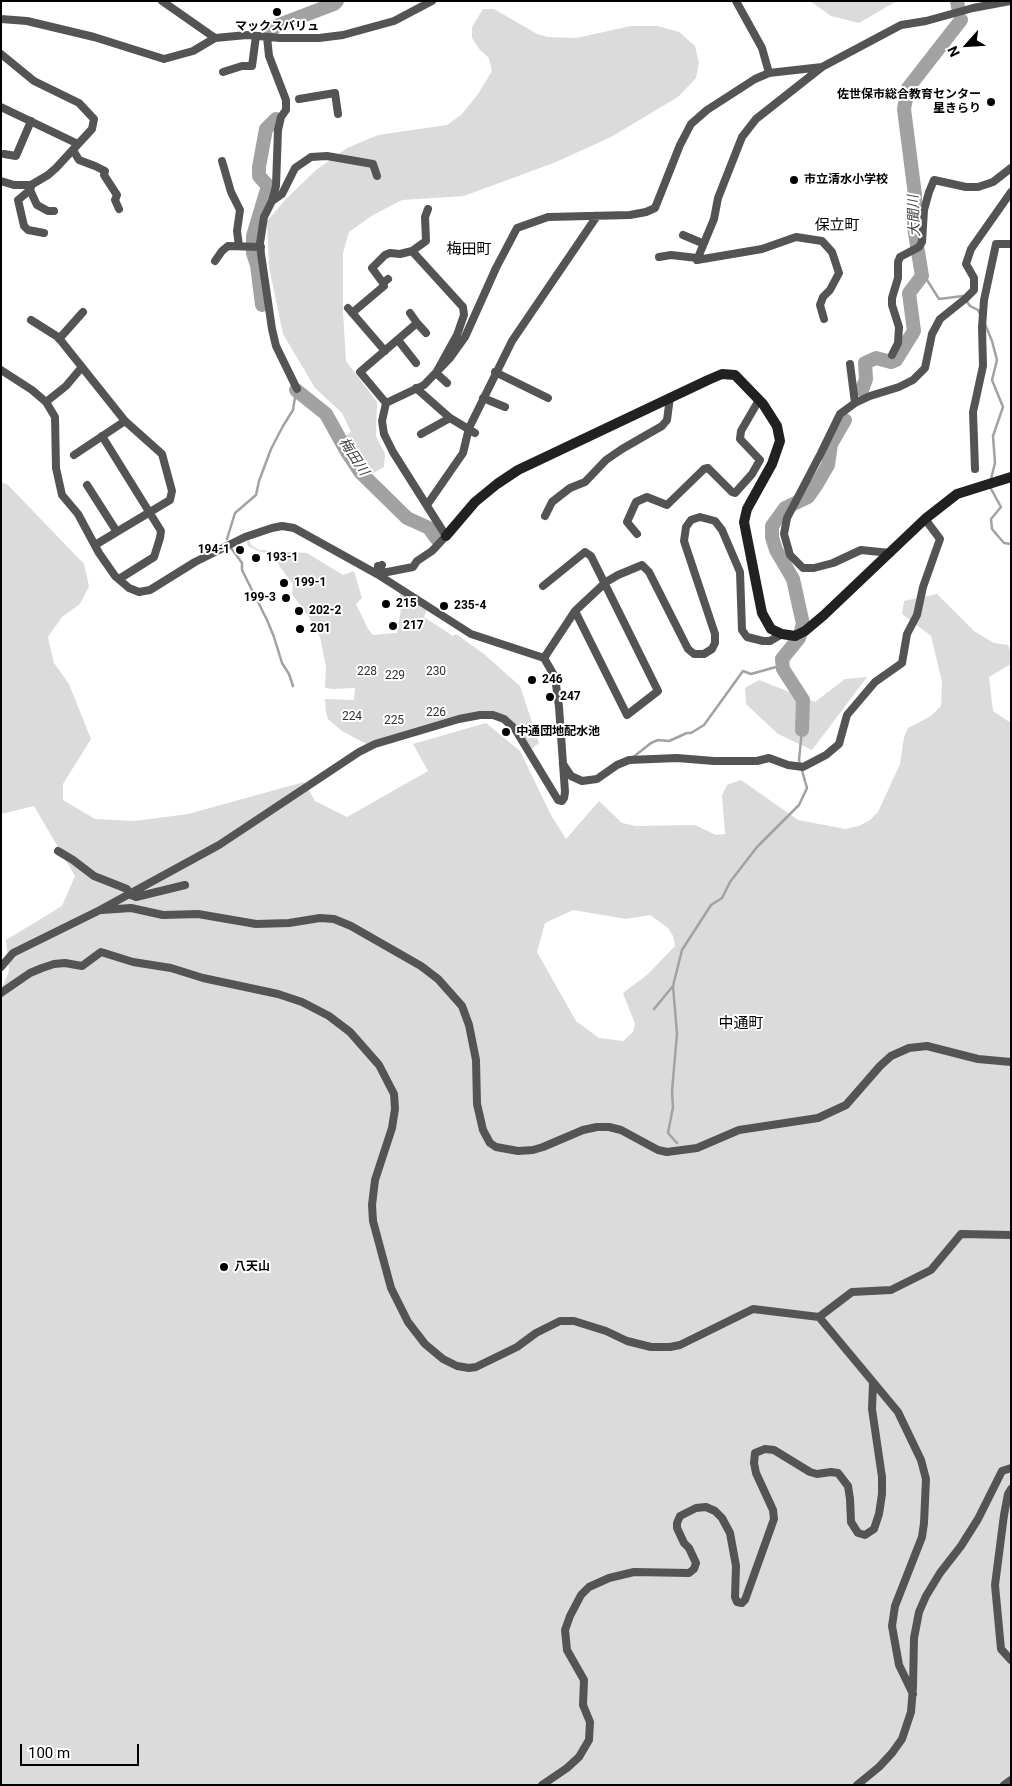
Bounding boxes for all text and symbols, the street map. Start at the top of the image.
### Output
marker: マックスバリュ [271,6,283,18]
place label: マックスバリュ [235,20,319,34]
north arrow [942,20,992,70]
text: N [944,44,963,60]
place label: 佐世保市総合教育センター 星きらり [837,88,981,116]
marker: 佐世保市総合教育センター 星きらり [985,96,997,108]
place label: 市立清水小学校 [804,173,888,187]
marker: 市立清水小学校 [788,174,800,186]
water label: 大聞川 [906,195,924,237]
district label: 保立町 [815,217,859,235]
district label: 梅田町 [447,241,491,259]
water label: 梅田川 [335,435,371,479]
place label: 194-1 [198,543,230,557]
marker: 194-1 [234,544,246,556]
place label: 193-1 [266,551,298,565]
marker: 193-1 [250,552,262,564]
place label: 199-1 [294,576,326,590]
marker: 199-1 [278,577,290,589]
place label: 199-3 [244,591,276,605]
marker: 199-3 [280,592,292,604]
place label: 215 [396,597,417,611]
marker: 215 [380,598,392,610]
place label: 235-4 [454,599,486,613]
marker: 235-4 [438,600,450,612]
place label: 202-2 [309,604,341,618]
marker: 202-2 [293,605,305,617]
place label: 217 [403,619,424,633]
marker: 217 [387,620,399,632]
place label: 201 [310,622,331,636]
marker: 201 [294,623,306,635]
park label: 228 [357,665,377,679]
park label: 230 [426,665,446,679]
park label: 229 [385,669,405,683]
place label: 246 [542,673,563,687]
marker: 246 [526,674,538,686]
place label: 247 [560,690,581,704]
marker: 247 [544,691,556,703]
park label: 226 [426,706,446,720]
park label: 224 [342,710,362,724]
park label: 225 [384,714,404,728]
place label: 中通団地配水池 [516,725,600,739]
marker: 中通団地配水池 [500,726,512,738]
district label: 中通町 [719,1015,763,1033]
place label: 八天山 [234,1260,270,1274]
marker: 八天山 [218,1261,230,1273]
scale bar [22,1734,141,1766]
text: 100 m [28,1744,70,1762]

